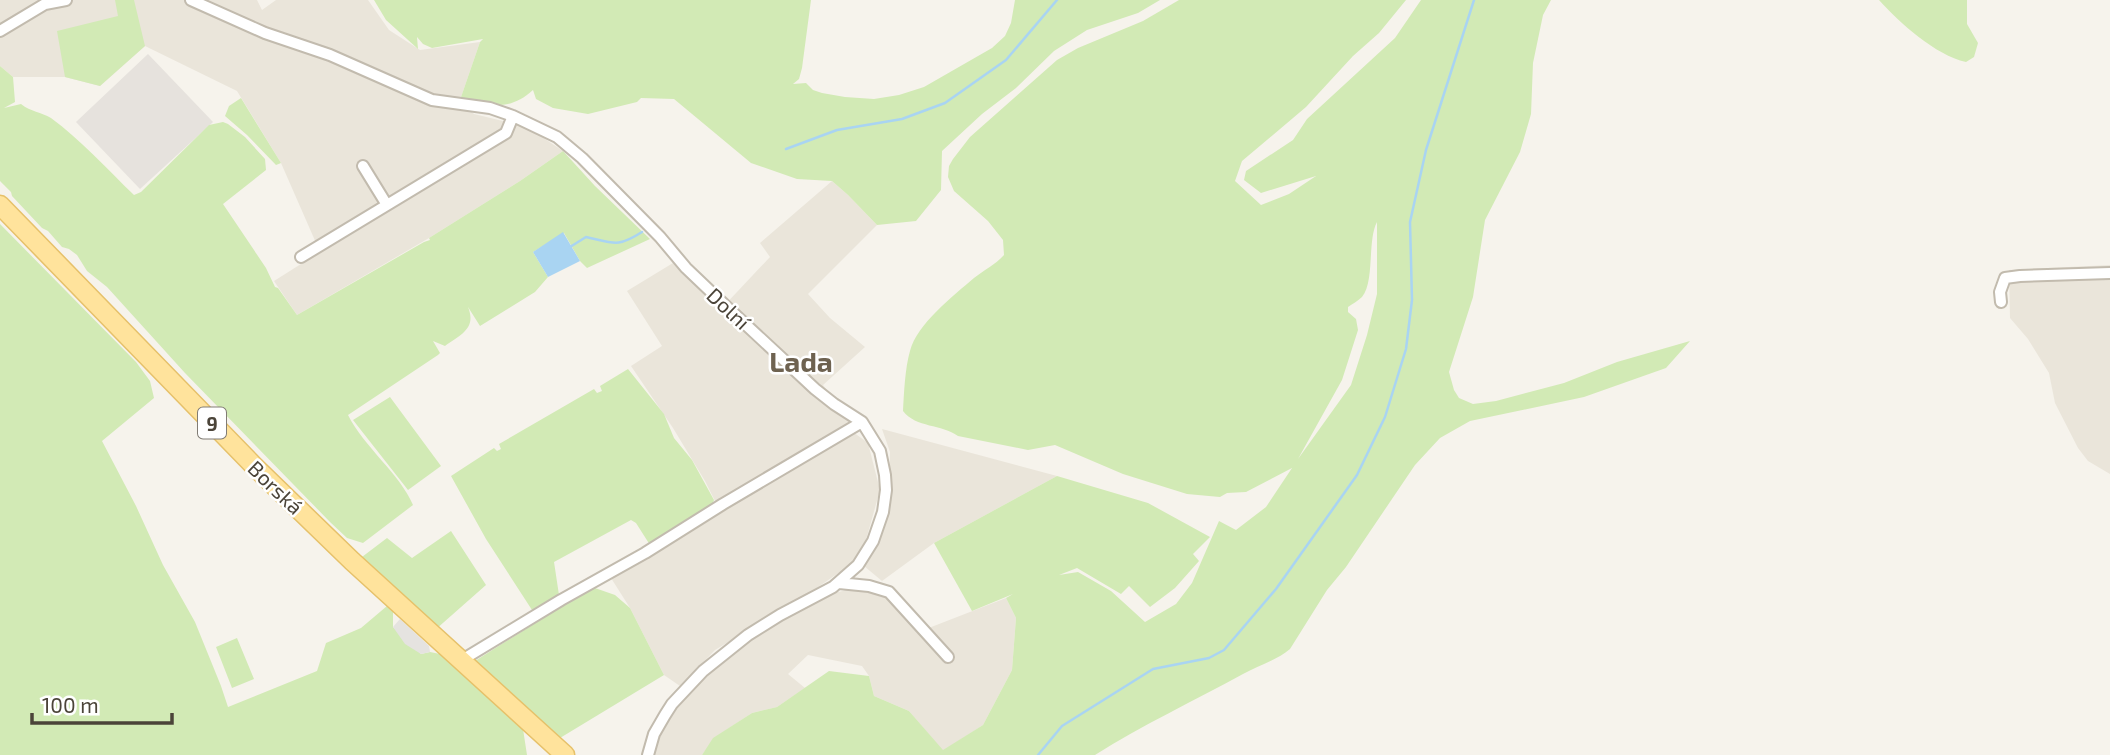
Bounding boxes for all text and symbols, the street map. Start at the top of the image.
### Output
street label: Dolní [702,282,756,335]
district label: Lada [769,344,833,378]
road number: 9 [198,408,226,438]
street label: Borská [243,455,309,519]
scale bar [32,682,172,726]
text: 100 m [42,692,99,717]

